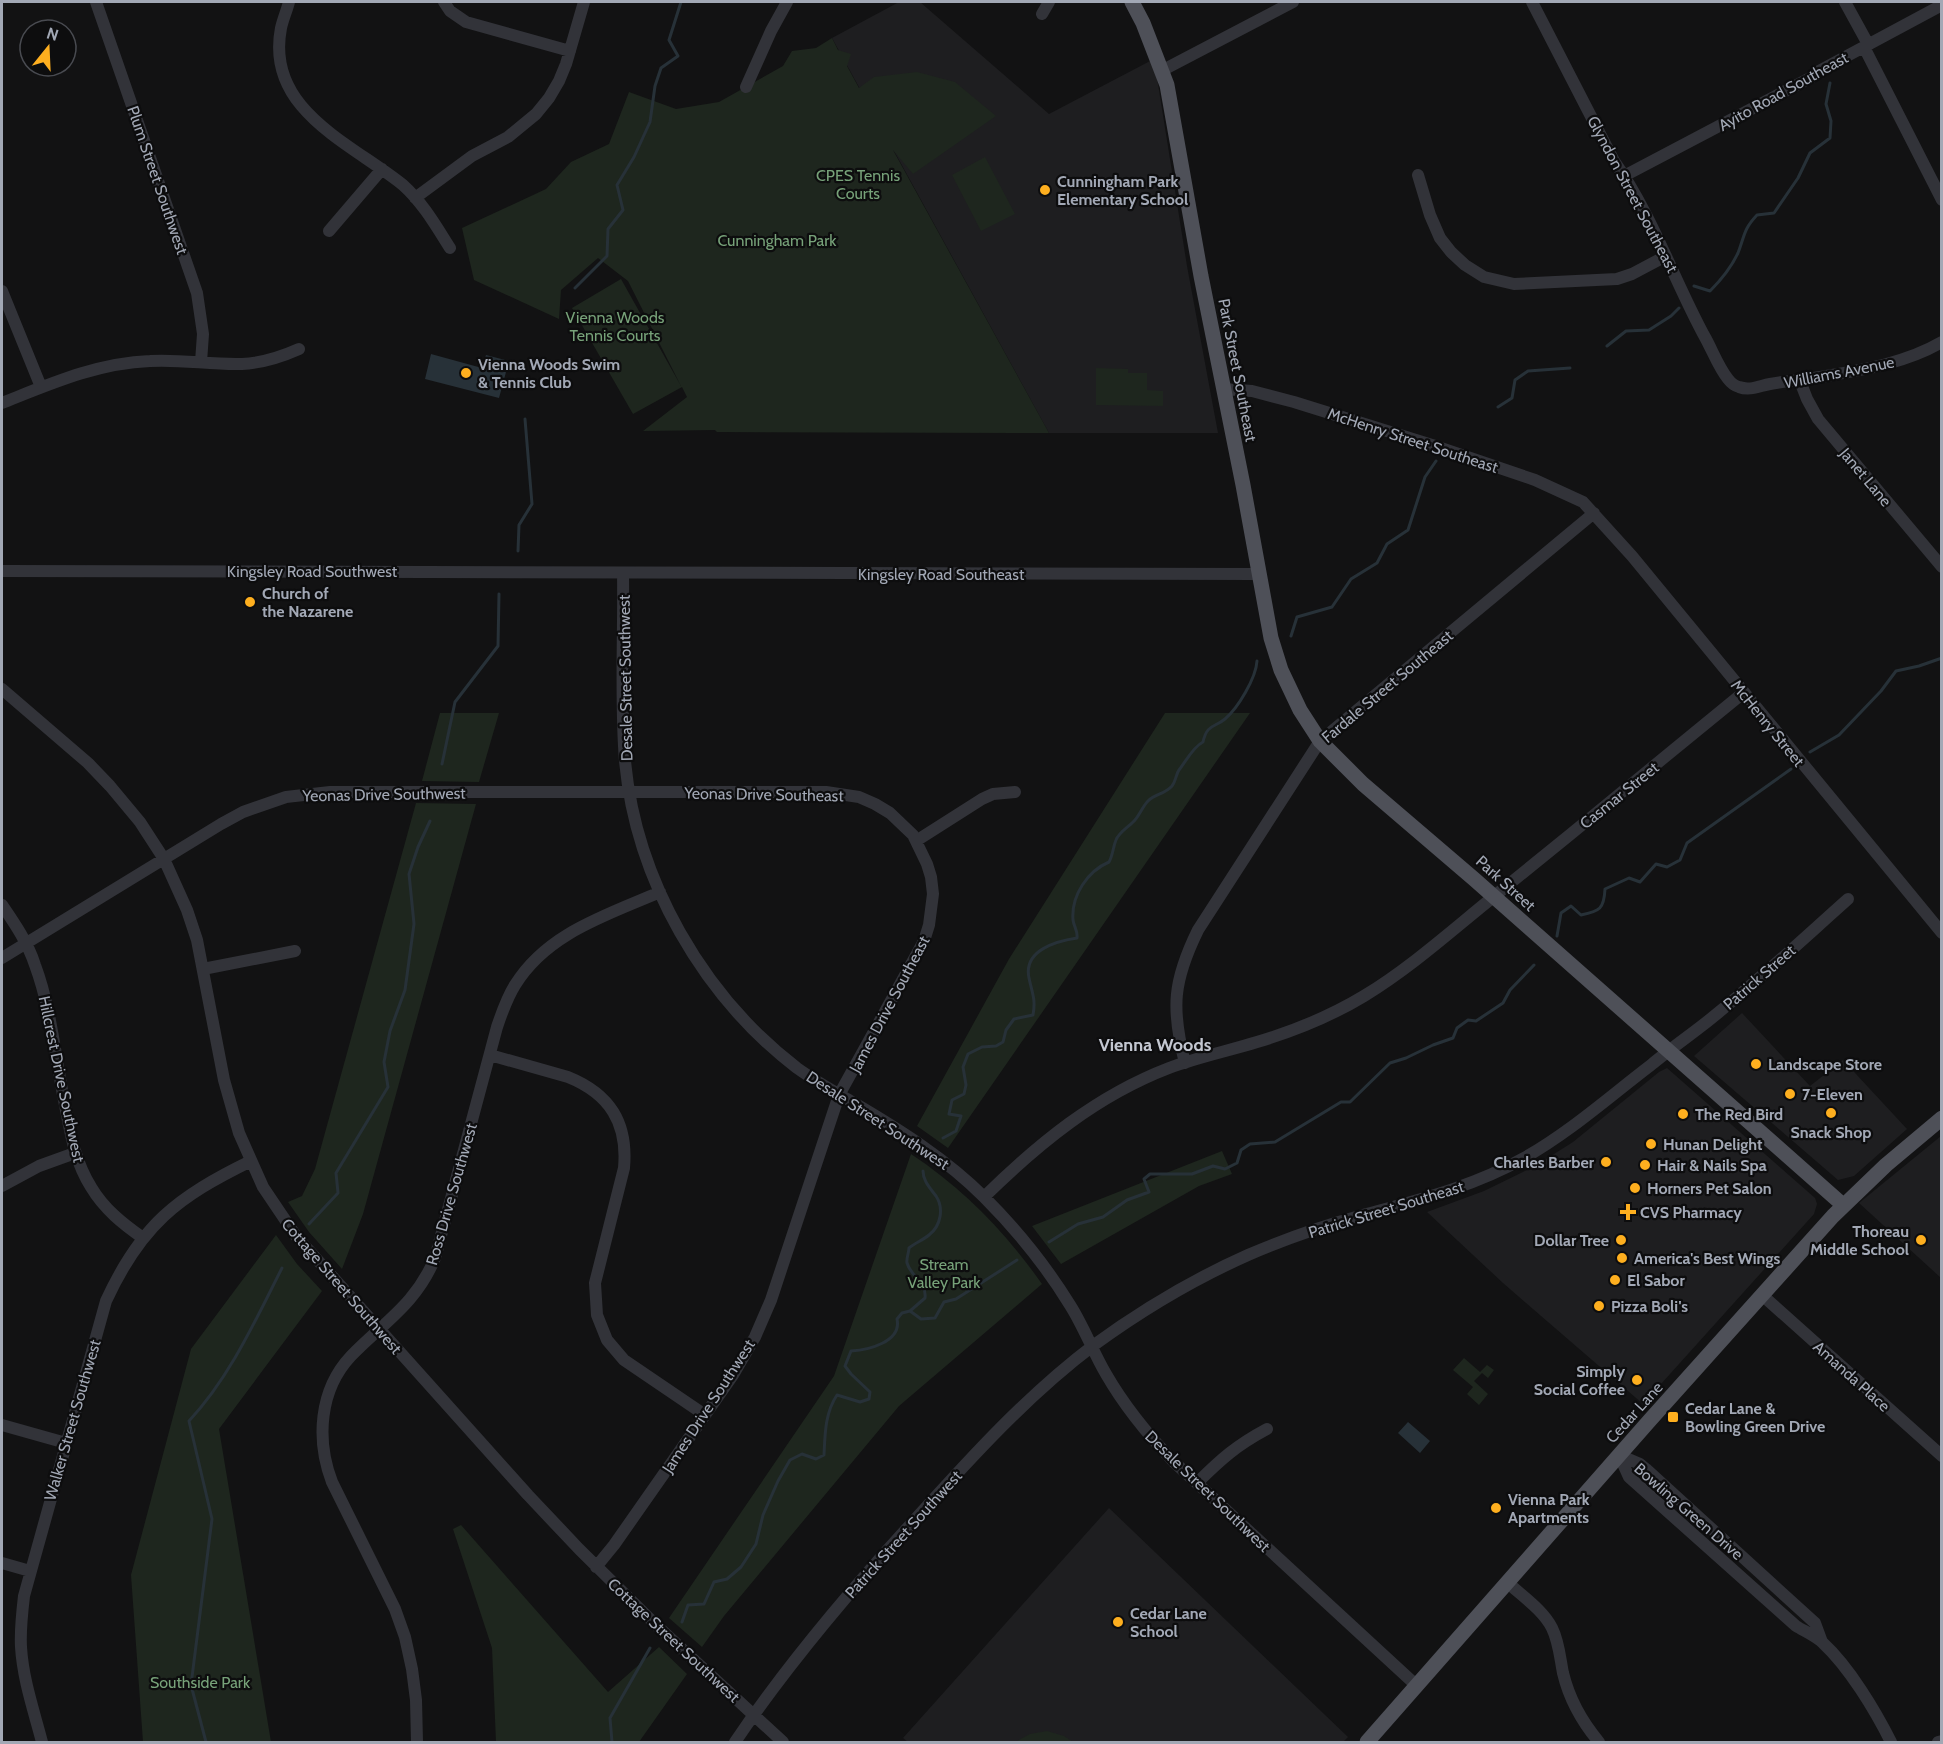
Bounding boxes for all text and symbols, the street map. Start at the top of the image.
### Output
north arrow [18,18,78,78]
text: N [44,23,61,45]
street label: Ayito Road Southeast [1715,48,1852,135]
street label: Plum Street Southwest [123,103,192,257]
street label: Glyndon Street Southeast [1583,113,1682,276]
park label: CPES Tennis Courts [816,166,900,203]
place label: Cunningham Park Elementary School [1057,172,1188,209]
marker: Cunningham Park Elementary School [1038,183,1052,197]
park label: Cunningham Park [717,231,837,250]
street label: Park Street Southeast [1214,297,1261,444]
park label: Vienna Woods Tennis Courts [566,308,665,345]
street label: Williams Avenue [1782,352,1896,393]
place label: Vienna Woods Swim & Tennis Club [478,355,620,392]
marker: Vienna Woods Swim & Tennis Club [459,366,473,380]
street label: McHenry Street Southeast [1325,404,1501,477]
street label: Janet Lane [1835,443,1896,510]
street label: Kingsley Road Southwest [227,562,398,581]
street label: Kingsley Road Southeast [858,565,1025,584]
place label: Church of the Nazarene [262,584,353,621]
street label: Desale Street Southwest [615,594,636,761]
marker: Church of the Nazarene [243,595,257,609]
street label: Fardale Street Southeast [1318,626,1457,747]
street label: McHenry Street [1727,676,1809,771]
street label: Casmar Street [1576,758,1663,833]
street label: Yeonas Drive Southwest [301,784,466,805]
street label: Yeonas Drive Southeast [683,784,845,805]
street label: Park Street [1472,852,1540,915]
street label: James Drive Southeast [845,932,934,1077]
street label: Patrick Street [1719,940,1800,1014]
street label: Hillcrest Drive Southwest [35,994,89,1165]
district label: Vienna Woods [1099,1034,1212,1056]
place label: Landscape Store [1768,1055,1882,1074]
marker: Landscape Store [1749,1057,1763,1071]
street label: Desale Street Southwest [803,1067,953,1174]
place label: 7-Eleven [1802,1085,1863,1104]
marker: 7-Eleven [1783,1087,1797,1101]
place label: The Red Bird [1695,1105,1783,1124]
marker: Snack Shop [1824,1106,1838,1120]
marker: The Red Bird [1676,1107,1690,1121]
street label: Ross Drive Southwest [422,1120,481,1267]
place label: Snack Shop [1791,1123,1871,1142]
place label: Hunan Delight [1663,1135,1763,1154]
marker: Hunan Delight [1644,1137,1658,1151]
place label: Charles Barber [1494,1153,1595,1172]
marker: Charles Barber [1599,1155,1613,1169]
place label: Hair & Nails Spa [1657,1156,1767,1175]
marker: Hair & Nails Spa [1638,1158,1652,1172]
street label: Patrick Street Southeast [1306,1177,1467,1242]
place label: Horners Pet Salon [1647,1179,1772,1198]
marker: Horners Pet Salon [1628,1181,1642,1195]
place label: CVS Pharmacy [1640,1203,1742,1222]
marker: CVS Pharmacy [1621,1205,1635,1219]
street label: Cottage Street Southwest [278,1215,406,1358]
place label: Thoreau Middle School [1810,1222,1909,1259]
place label: Dollar Tree [1534,1231,1609,1250]
marker: Dollar Tree [1614,1233,1628,1247]
marker: Thoreau Middle School [1914,1233,1928,1247]
place label: America's Best Wings [1634,1249,1780,1268]
marker: America's Best Wings [1615,1251,1629,1265]
park label: Stream Valley Park [908,1255,981,1292]
place label: El Sabor [1627,1271,1685,1290]
marker: El Sabor [1608,1273,1622,1287]
place label: Pizza Boli's [1611,1297,1688,1316]
marker: Pizza Boli's [1592,1299,1606,1313]
street label: James Drive Southwest [657,1335,759,1478]
street label: Walker Street Southwest [40,1337,105,1503]
street label: Amanda Place [1809,1337,1894,1416]
place label: Simply Social Coffee [1534,1362,1625,1399]
marker: Simply Social Coffee [1630,1373,1644,1387]
street label: Cedar Lane [1602,1378,1667,1447]
place label: Cedar Lane & Bowling Green Drive [1685,1399,1825,1436]
marker: Cedar Lane & Bowling Green Drive [1666,1410,1680,1424]
street label: Desale Street Southwest [1141,1427,1275,1556]
street label: Bowling Green Drive [1630,1459,1747,1564]
street label: Patrick Street Southwest [841,1466,966,1602]
place label: Vienna Park Apartments [1508,1490,1590,1527]
marker: Vienna Park Apartments [1489,1501,1503,1515]
street label: Cottage Street Southwest [604,1574,744,1707]
place label: Cedar Lane School [1130,1604,1207,1641]
marker: Cedar Lane School [1111,1615,1125,1629]
park label: Southside Park [150,1673,251,1692]

